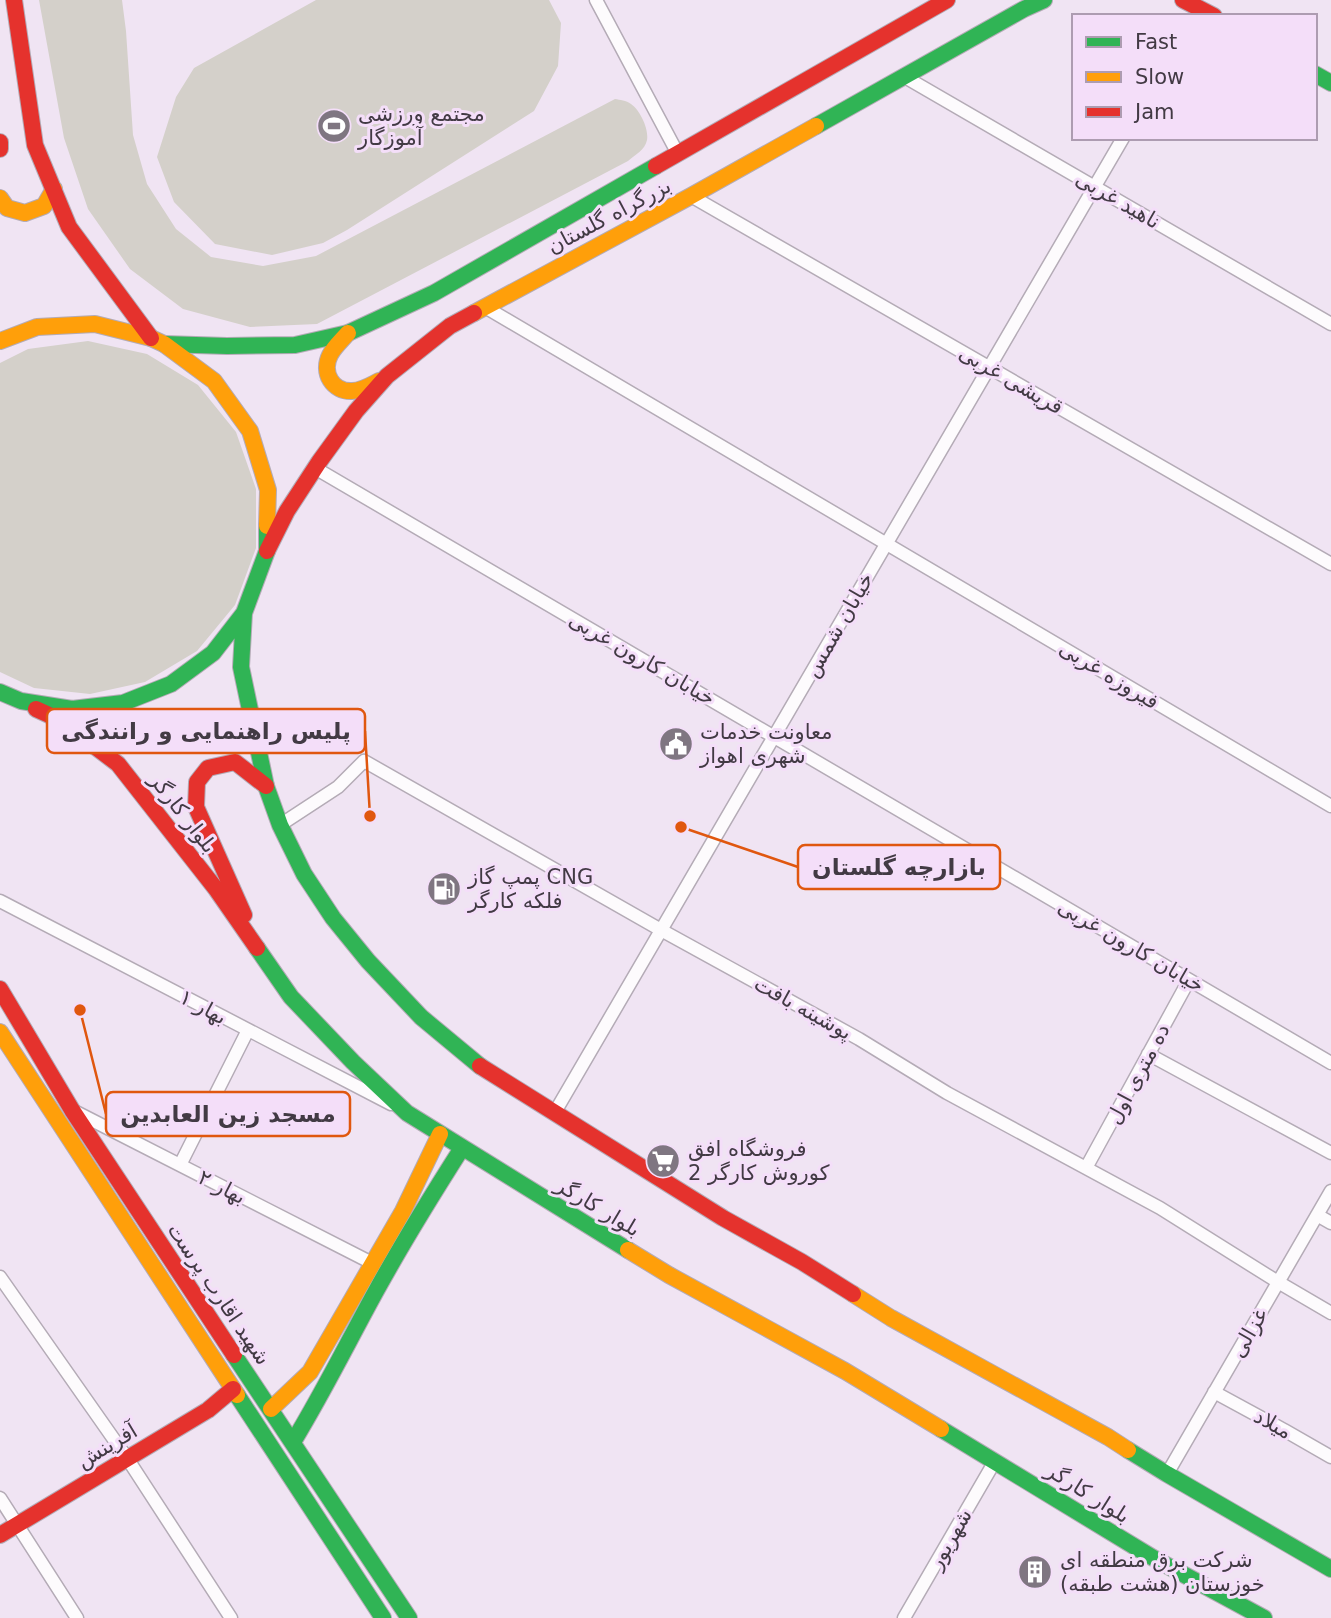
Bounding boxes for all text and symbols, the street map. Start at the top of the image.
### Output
legend [1072,14,1317,140]
text: Fast [1135,30,1177,54]
text: Slow [1135,65,1184,89]
text: Jam [1133,100,1175,124]
place label: مجتمع ورزشی آموزگار [357,102,485,150]
sports icon: مجتمع ورزشی آموزگار [315,107,353,145]
street label: ناهید غربی [1072,166,1164,234]
street label: بزرگراه گلستان [543,173,675,259]
street label: قریشی غربی [955,341,1067,419]
street label: خیابان شمس [799,569,879,681]
street label: خیابان کارون غربی [565,607,719,711]
street label: فیروزه غربی [1055,636,1163,714]
callout: پلیس راهنمایی و رانندگی [47,709,365,753]
text: پلیس راهنمایی و رانندگی [61,718,351,745]
place label: معاونت خدمات شهری اهواز [699,720,832,768]
public building icon: معاونت خدمات شهری اهواز [657,725,695,763]
street label: بلوار کارگر [144,768,222,858]
callout: بازارچه گلستان [798,845,1000,889]
text: بازارچه گلستان [812,854,986,881]
place label: پمپ گاز CNG فلکه کارگر [467,865,593,913]
fuel station icon: پمپ گاز CNG فلکه کارگر [425,870,463,908]
street label: خیابان کارون غربی [1054,894,1208,998]
street label: پوشینه بافت [750,971,856,1045]
street label: بهار ۱ [175,985,231,1029]
street label: ده متری اول [1101,1020,1175,1128]
callout: مسجد زین العابدین [106,1092,350,1136]
text: مسجد زین العابدین [120,1101,336,1128]
place label: فروشگاه افق کوروش کارگر 2 [688,1137,830,1185]
supermarket icon: فروشگاه افق کوروش کارگر 2 [644,1142,682,1180]
street label: بهار ۲ [194,1165,250,1209]
street label: بلوار کارگر [550,1172,645,1242]
street label: شهید اقارب پرست [163,1219,275,1369]
street label: غزالی [1226,1304,1272,1362]
street label: میلاد [1250,1404,1296,1444]
street label: آفرینش [72,1417,143,1473]
street label: بلوار کارگر [1041,1457,1134,1528]
street label: شهریور [923,1505,977,1574]
place label: شرکت برق منطقه ای خوزستان (هشت طبقه) [1060,1548,1265,1596]
building icon: شرکت برق منطقه ای خوزستان (هشت طبقه) [1016,1553,1054,1591]

